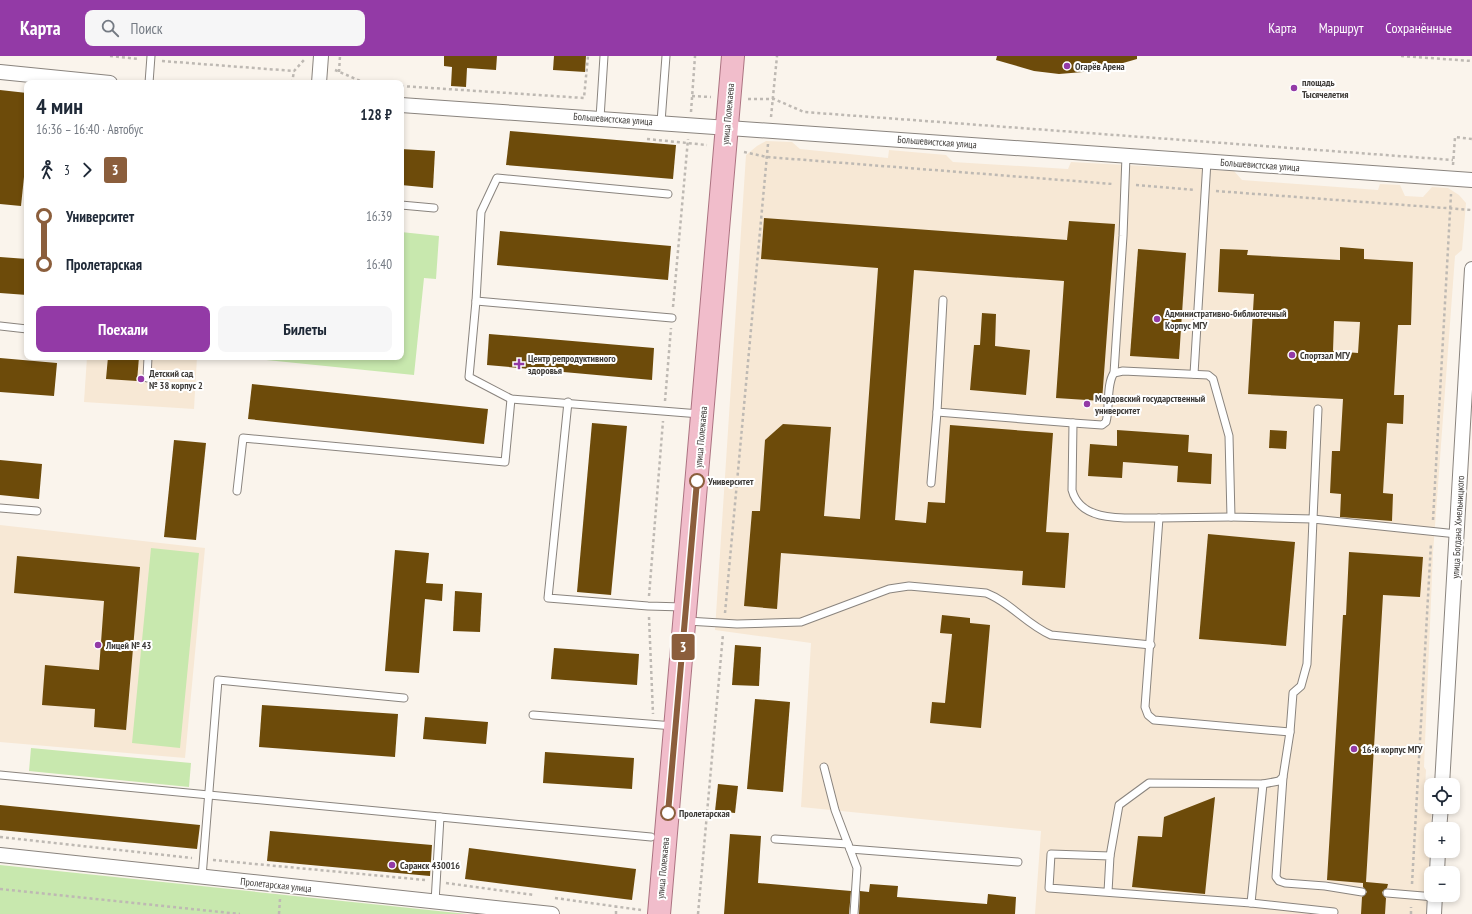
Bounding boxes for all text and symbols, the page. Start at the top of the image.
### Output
search box [85,10,365,46]
text: Карта [20,16,61,40]
icon: search [99,17,121,39]
text: Поиск [131,19,163,38]
text: Карта [1268,19,1297,37]
text: Маршрут [1319,19,1363,37]
text: Сохранённые [1385,19,1452,37]
place label: Огарёв Арена [1075,60,1125,73]
marker: Огарёв Арена [1062,61,1072,71]
place label: площадь Тысячелетия [1302,76,1348,101]
street label: улица Полежаева [719,83,737,145]
marker: площадь Тысячелетия [1289,83,1299,93]
text: 4 мин [36,92,83,120]
text: 128 ₽ [360,105,392,124]
street label: Большевистская улица [573,110,653,128]
text: 16:36 – 16:40 · Автобус [36,121,143,138]
street label: Большевистская улица [897,133,977,151]
street label: Большевистская улица [1220,156,1300,174]
icon: walk [36,159,58,181]
icon: forward [76,159,98,181]
text: 3 [112,161,119,179]
text: 3 [64,162,70,179]
text: Университет [66,207,134,226]
text: 16:39 [366,208,392,225]
text: Пролетарская [66,255,142,274]
text: 16:40 [366,256,392,273]
button: Поехали [36,306,210,352]
button: Билеты [218,306,392,352]
place label: Административно-библиотечный Корпус МГУ [1164,307,1287,332]
marker: Административно-библиотечный Корпус МГУ [1152,314,1162,324]
place label: Спортзал МГУ [1300,349,1350,362]
marker: Спортзал МГУ [1287,350,1297,360]
place label: Центр репродуктивного здоровья [528,352,616,377]
marker: Центр репродуктивного здоровья [513,358,525,370]
place label: Детский сад № 38 корпус 2 [149,367,203,392]
marker: Детский сад № 38 корпус 2 [136,374,146,384]
place label: Мордовский государственный университет [1094,392,1206,417]
marker: Мордовский государственный университет [1082,399,1092,409]
street label: улица Полежаева [692,406,710,468]
marker: Университет [689,473,705,489]
place label: Университет [707,475,754,488]
street label: улица Богдана Хмельницкого [1449,475,1467,579]
line badge: 3 [670,634,696,660]
text: 3 [680,638,686,656]
place label: Лицей № 43 [105,639,152,652]
marker: Лицей № 43 [93,640,103,650]
place label: 16-й корпус МГУ [1362,743,1423,756]
marker: 16-й корпус МГУ [1349,744,1359,754]
map controls [1424,778,1460,902]
button: locate [1424,778,1460,814]
marker: Пролетарская [660,805,676,821]
place label: Пролетарская [679,807,730,820]
button: + [1424,822,1460,858]
street label: улица Полежаева [654,837,672,899]
place label: Саранск 430016 [400,859,460,872]
marker: Саранск 430016 [387,860,397,870]
button: − [1424,866,1460,902]
street label: Пролетарская улица [240,875,312,895]

